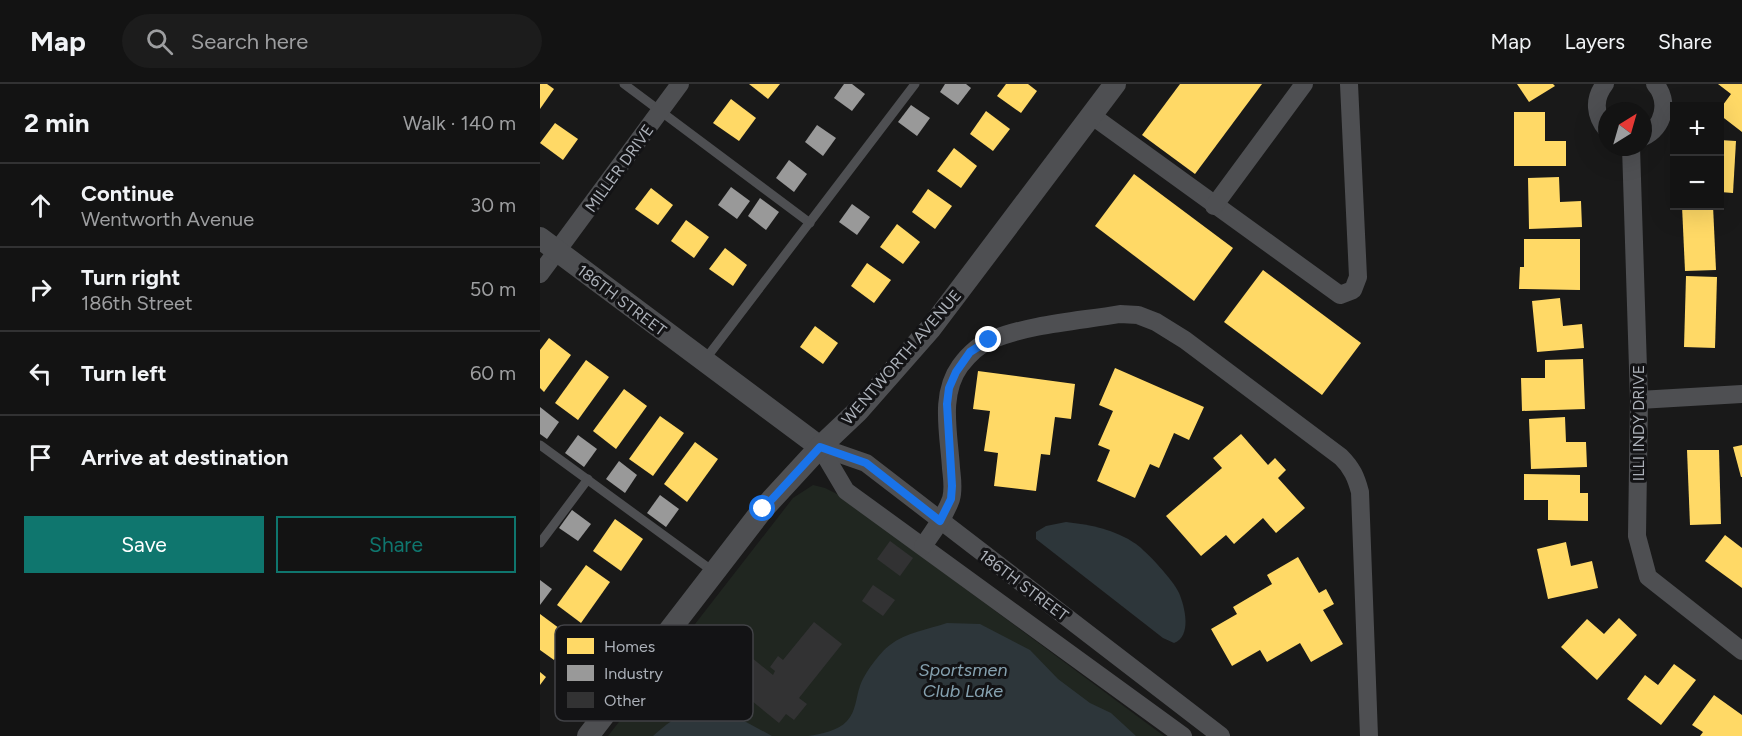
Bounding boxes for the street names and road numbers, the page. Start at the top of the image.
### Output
street label: MILLER DRIVE [581,121,658,216]
street label: 186TH STREET [573,261,670,340]
street label: WENTWORTH AVENUE [838,286,965,429]
street label: ILLI INDY DRIVE [1629,365,1648,481]
street label: 186TH STREET [975,546,1072,625]

